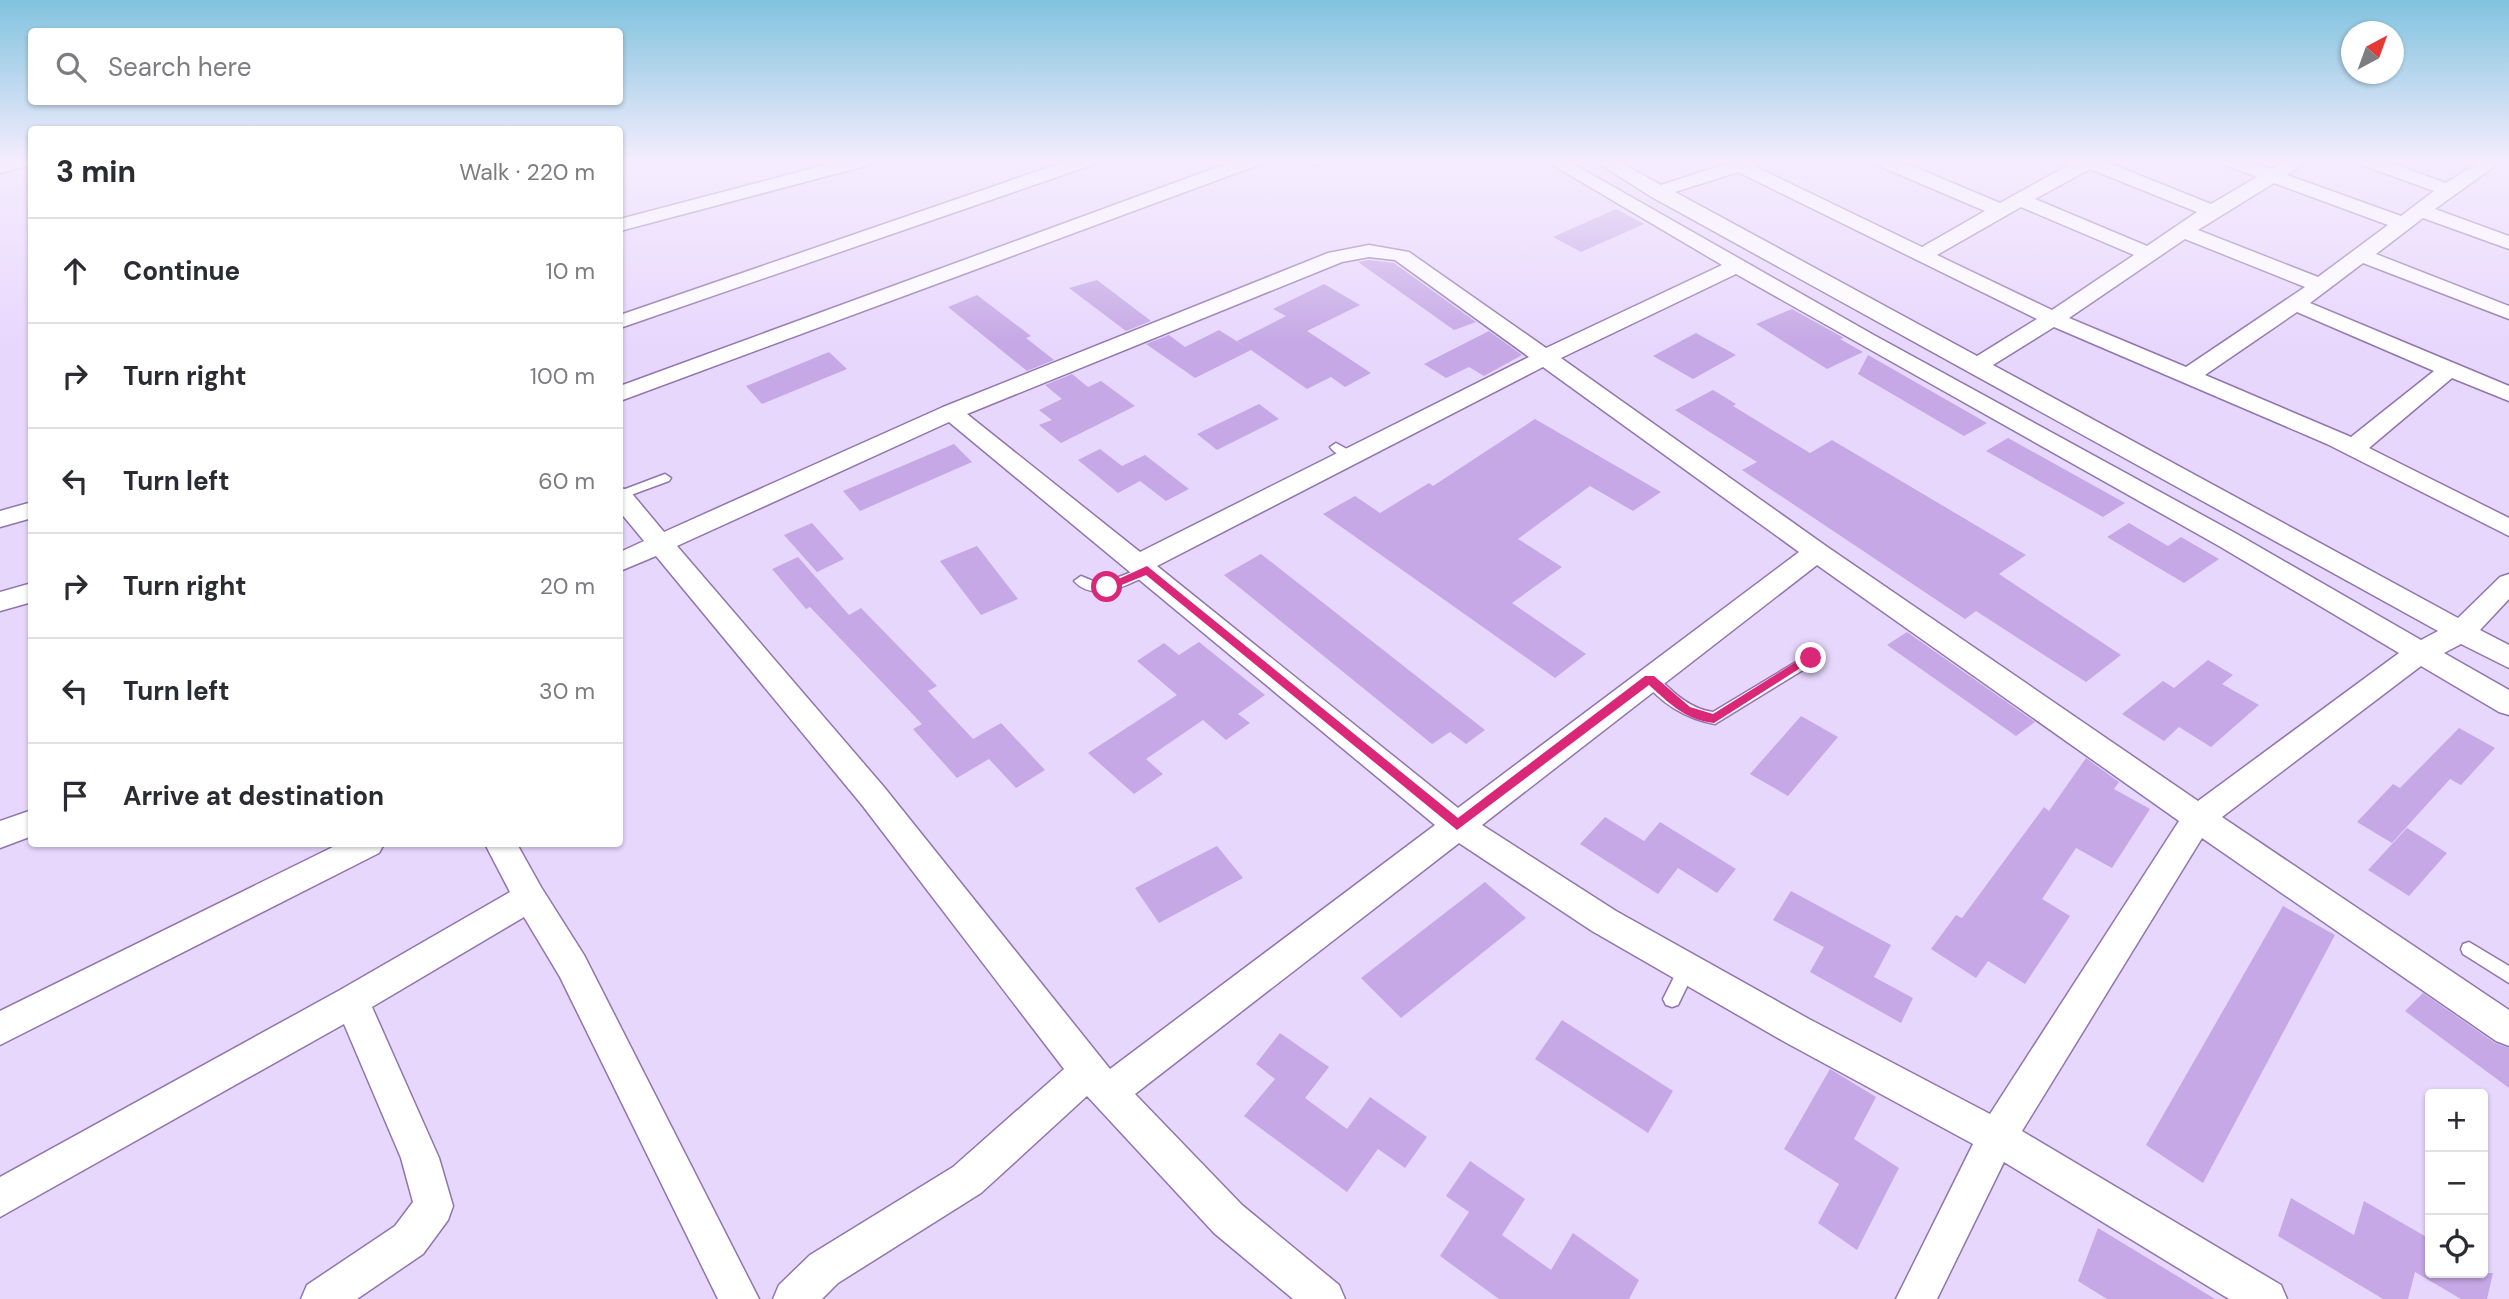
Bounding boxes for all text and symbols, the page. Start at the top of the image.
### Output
north arrow [2341,21,2404,84]
search box [28,28,623,105]
icon: search [52,48,90,86]
text: Search here [108,50,251,84]
text: 3 min [56,152,136,191]
text: Walk · 220 m [459,157,595,187]
icon: ahead [56,252,94,290]
text: Continue [123,254,240,288]
text: 10 m [545,256,595,286]
icon: right [56,357,94,395]
text: Turn right [123,359,247,393]
text: 100 m [530,361,595,391]
icon: left [56,462,94,500]
text: Turn left [123,464,230,498]
text: 60 m [538,466,595,496]
icon: right [56,567,94,605]
text: Turn right [123,569,247,603]
text: 20 m [540,571,595,601]
route start [1091,571,1122,602]
route end [1795,642,1826,673]
icon: left [56,672,94,710]
text: Turn left [123,674,230,708]
text: 30 m [539,676,595,706]
icon: arrive [56,777,94,815]
text: Arrive at destination [123,779,384,813]
map controls [2425,1089,2488,1278]
button: + [2425,1089,2488,1152]
button: − [2425,1152,2488,1215]
button: locate [2425,1215,2488,1278]

